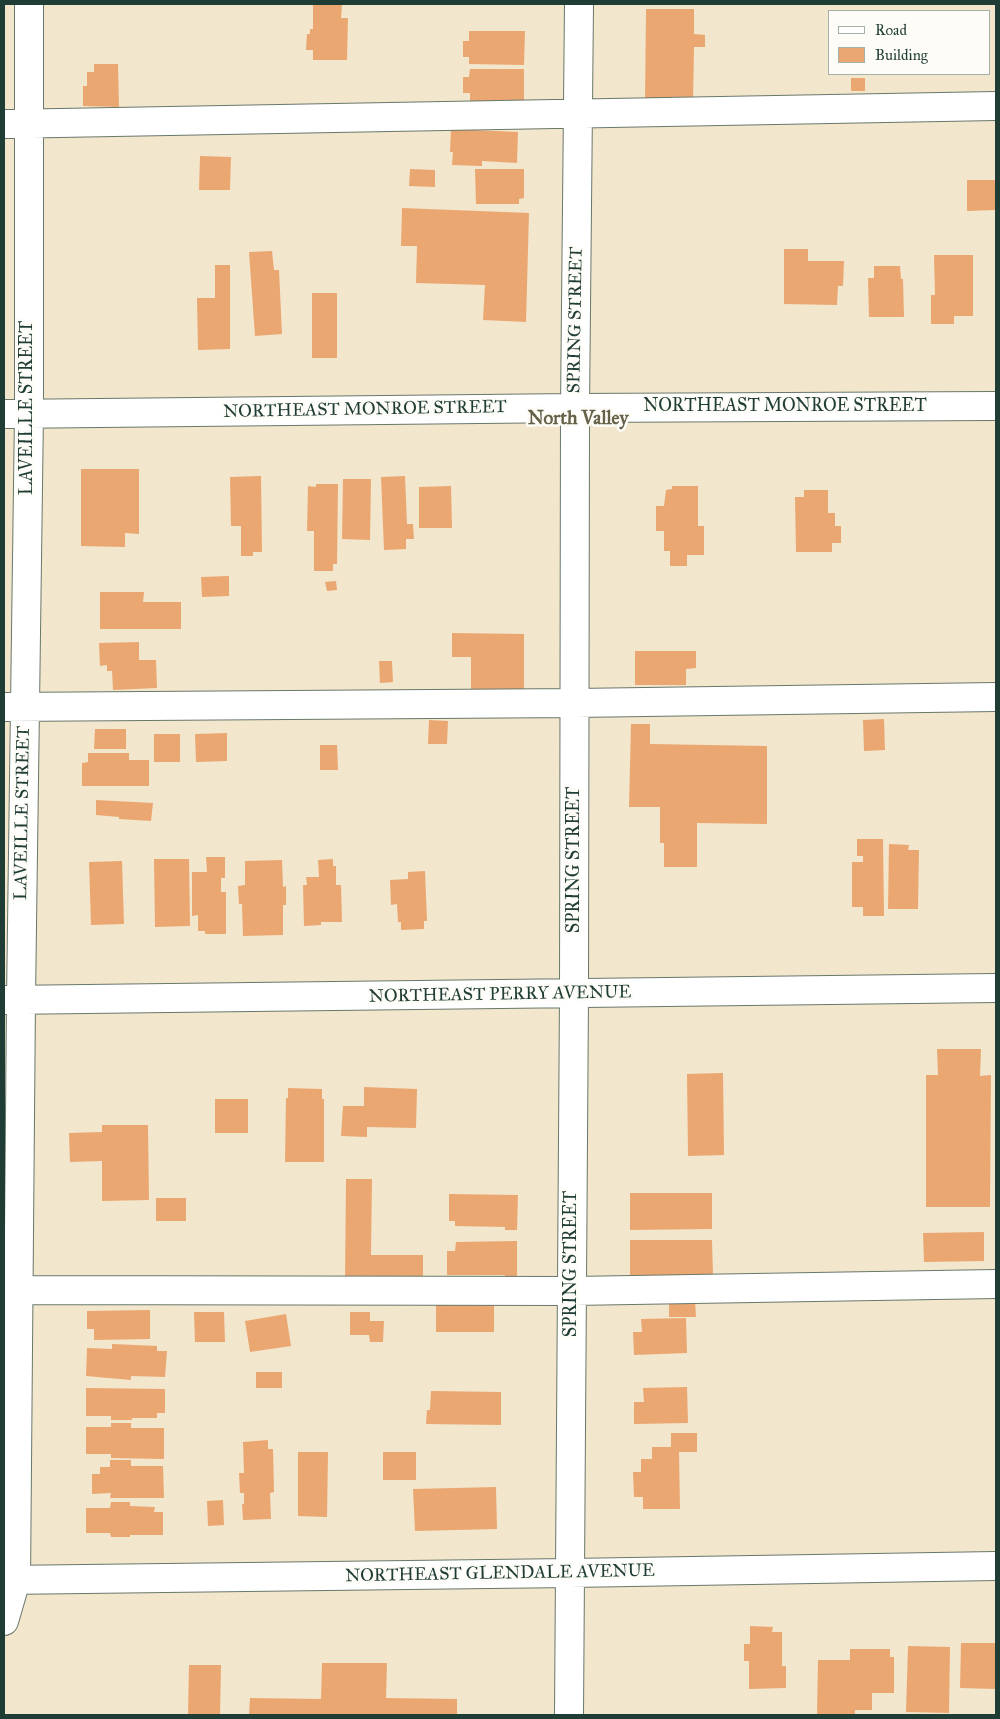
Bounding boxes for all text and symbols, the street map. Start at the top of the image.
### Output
legend [828,10,990,75]
text: Road [875,21,907,39]
text: Building [875,46,928,64]
street label: SPRING STREET [564,247,588,393]
street label: LAVEILLE STREET [17,321,39,495]
street label: NORTHEAST MONROE STREET [643,396,927,418]
street label: NORTHEAST MONROE STREET [223,397,507,423]
district label: North Valley [528,408,628,430]
street label: LAVEILLE STREET [11,726,35,900]
street label: SPRING STREET [564,787,586,933]
street label: NORTHEAST PERRY AVENUE [369,982,631,1008]
street label: SPRING STREET [561,1191,583,1337]
street label: NORTHEAST GLENDALE AVENUE [345,1560,655,1588]

